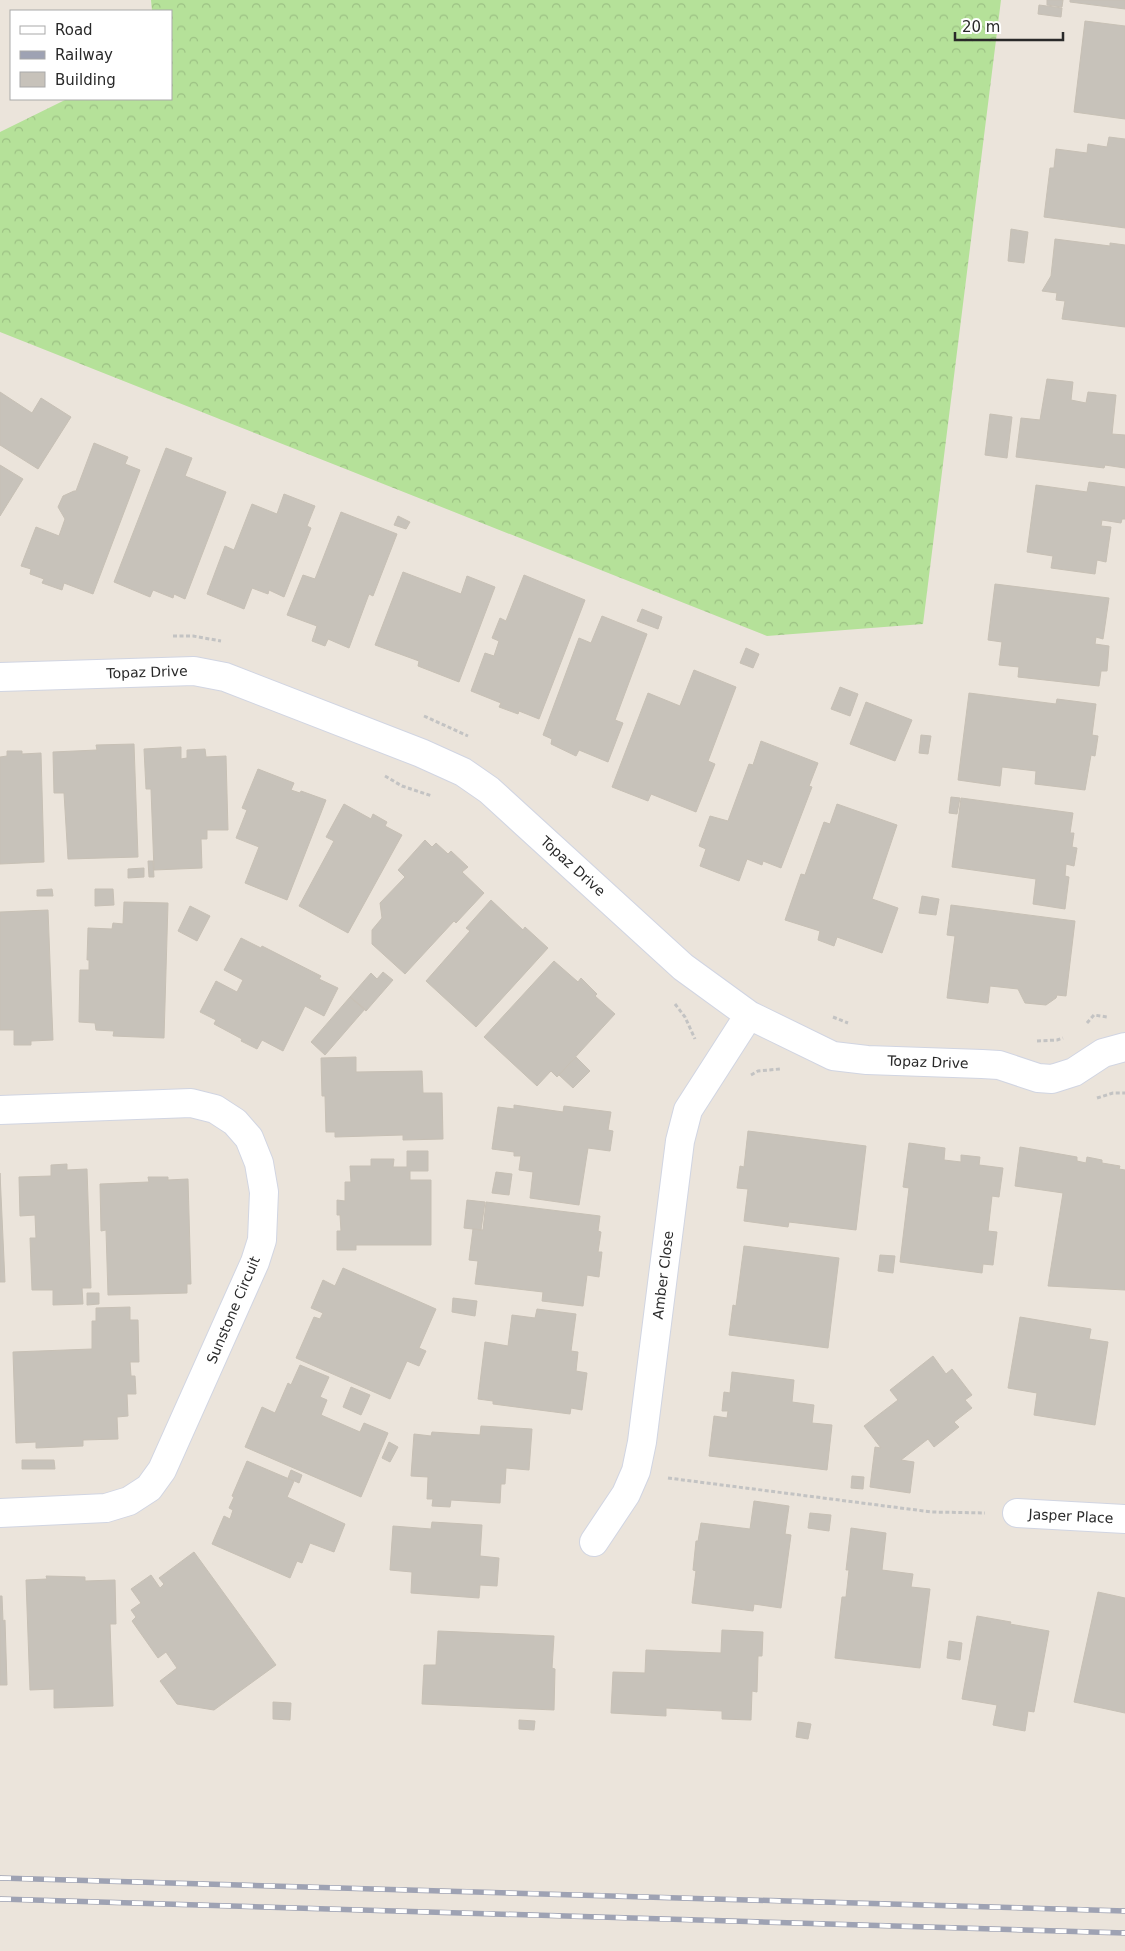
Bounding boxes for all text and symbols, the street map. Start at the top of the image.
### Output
legend [10,10,172,100]
scale bar [955,10,1062,42]
text: 20 m [962,18,1000,36]
text: Road [55,21,93,39]
text: Railway [55,46,113,64]
text: Building [55,71,116,89]
street label: Topaz Drive [105,663,188,681]
street label: Topaz Drive [537,832,609,899]
street label: Topaz Drive [886,1053,969,1071]
street label: Amber Close [650,1230,676,1320]
street label: Sunstone Circuit [203,1253,263,1366]
street label: Jasper Place [1027,1506,1114,1526]

